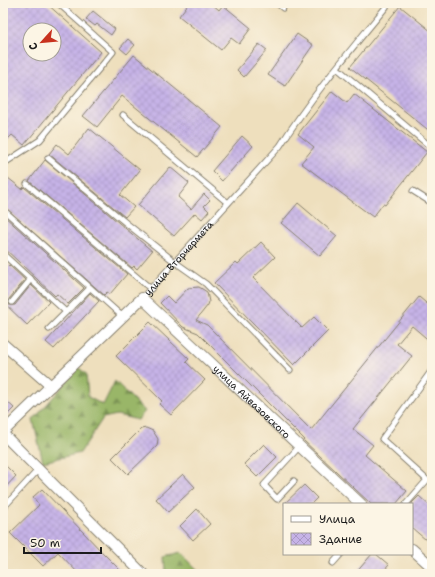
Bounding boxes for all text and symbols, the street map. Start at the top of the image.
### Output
north arrow [22,22,62,62]
text: С [25,40,42,53]
street label: улица Вторчермета [141,217,216,298]
street label: улица Айвазовского [211,362,293,441]
legend [283,503,413,555]
text: Улица [319,511,356,527]
scale bar [24,529,101,555]
text: Здание [319,531,363,547]
text: 50 m [30,535,60,551]

